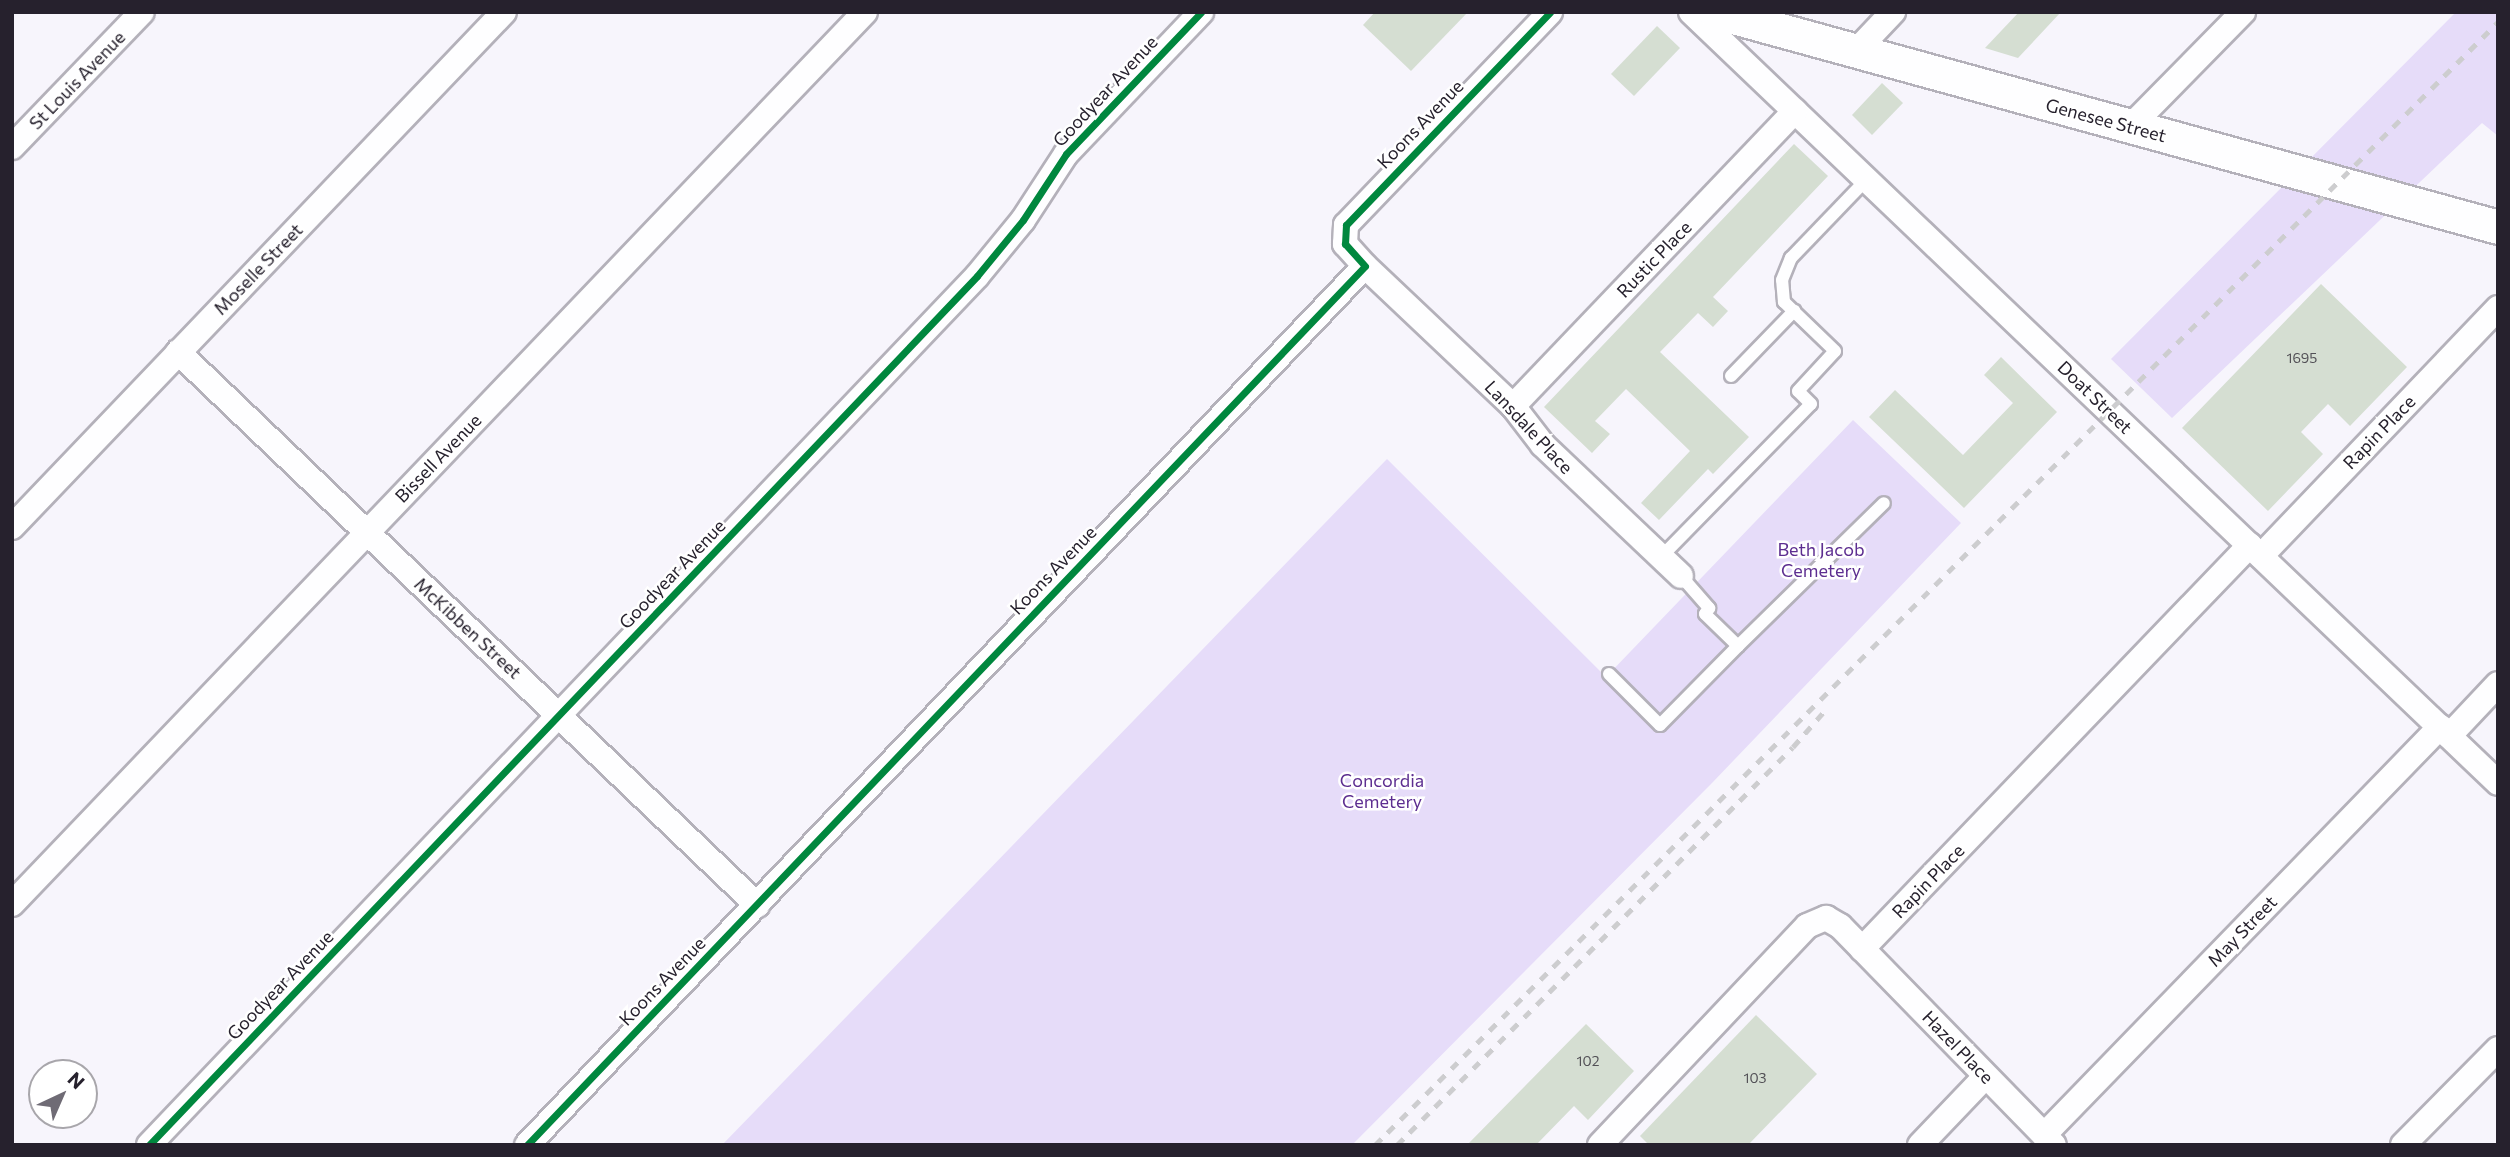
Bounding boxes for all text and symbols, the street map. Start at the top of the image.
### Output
street label: St Louis Avenue [25,26,129,134]
street label: Goodyear Avenue [1048,31,1162,151]
street label: Koons Avenue [1372,75,1468,173]
street label: Genesee Street [2043,94,2169,146]
street label: Rustic Place [1612,216,1696,302]
street label: Moselle Street [209,219,307,319]
house number: 1695 [2287,350,2317,366]
street label: Doat Street [2053,356,2137,438]
street label: Lansdale Place [1480,376,1578,478]
street label: Rapin Place [2339,391,2419,473]
street label: Bissell Avenue [390,409,486,507]
street label: Goodyear Avenue [614,515,730,633]
street label: Koons Avenue [1005,521,1101,619]
park label: Beth Jacob Cemetery [1777,539,1865,582]
street label: McKibben Street [410,573,526,683]
park label: Concordia Cemetery [1340,770,1424,812]
street label: Rapin Place [1888,840,1968,922]
street label: May Street [2203,891,2281,971]
street label: Goodyear Avenue [222,926,338,1044]
street label: Koons Avenue [614,932,710,1030]
street label: Hazel Place [1918,1006,1998,1088]
house number: 102 [1577,1053,1599,1069]
north arrow [28,1059,98,1129]
text: N [63,1067,90,1093]
house number: 103 [1743,1070,1767,1086]

